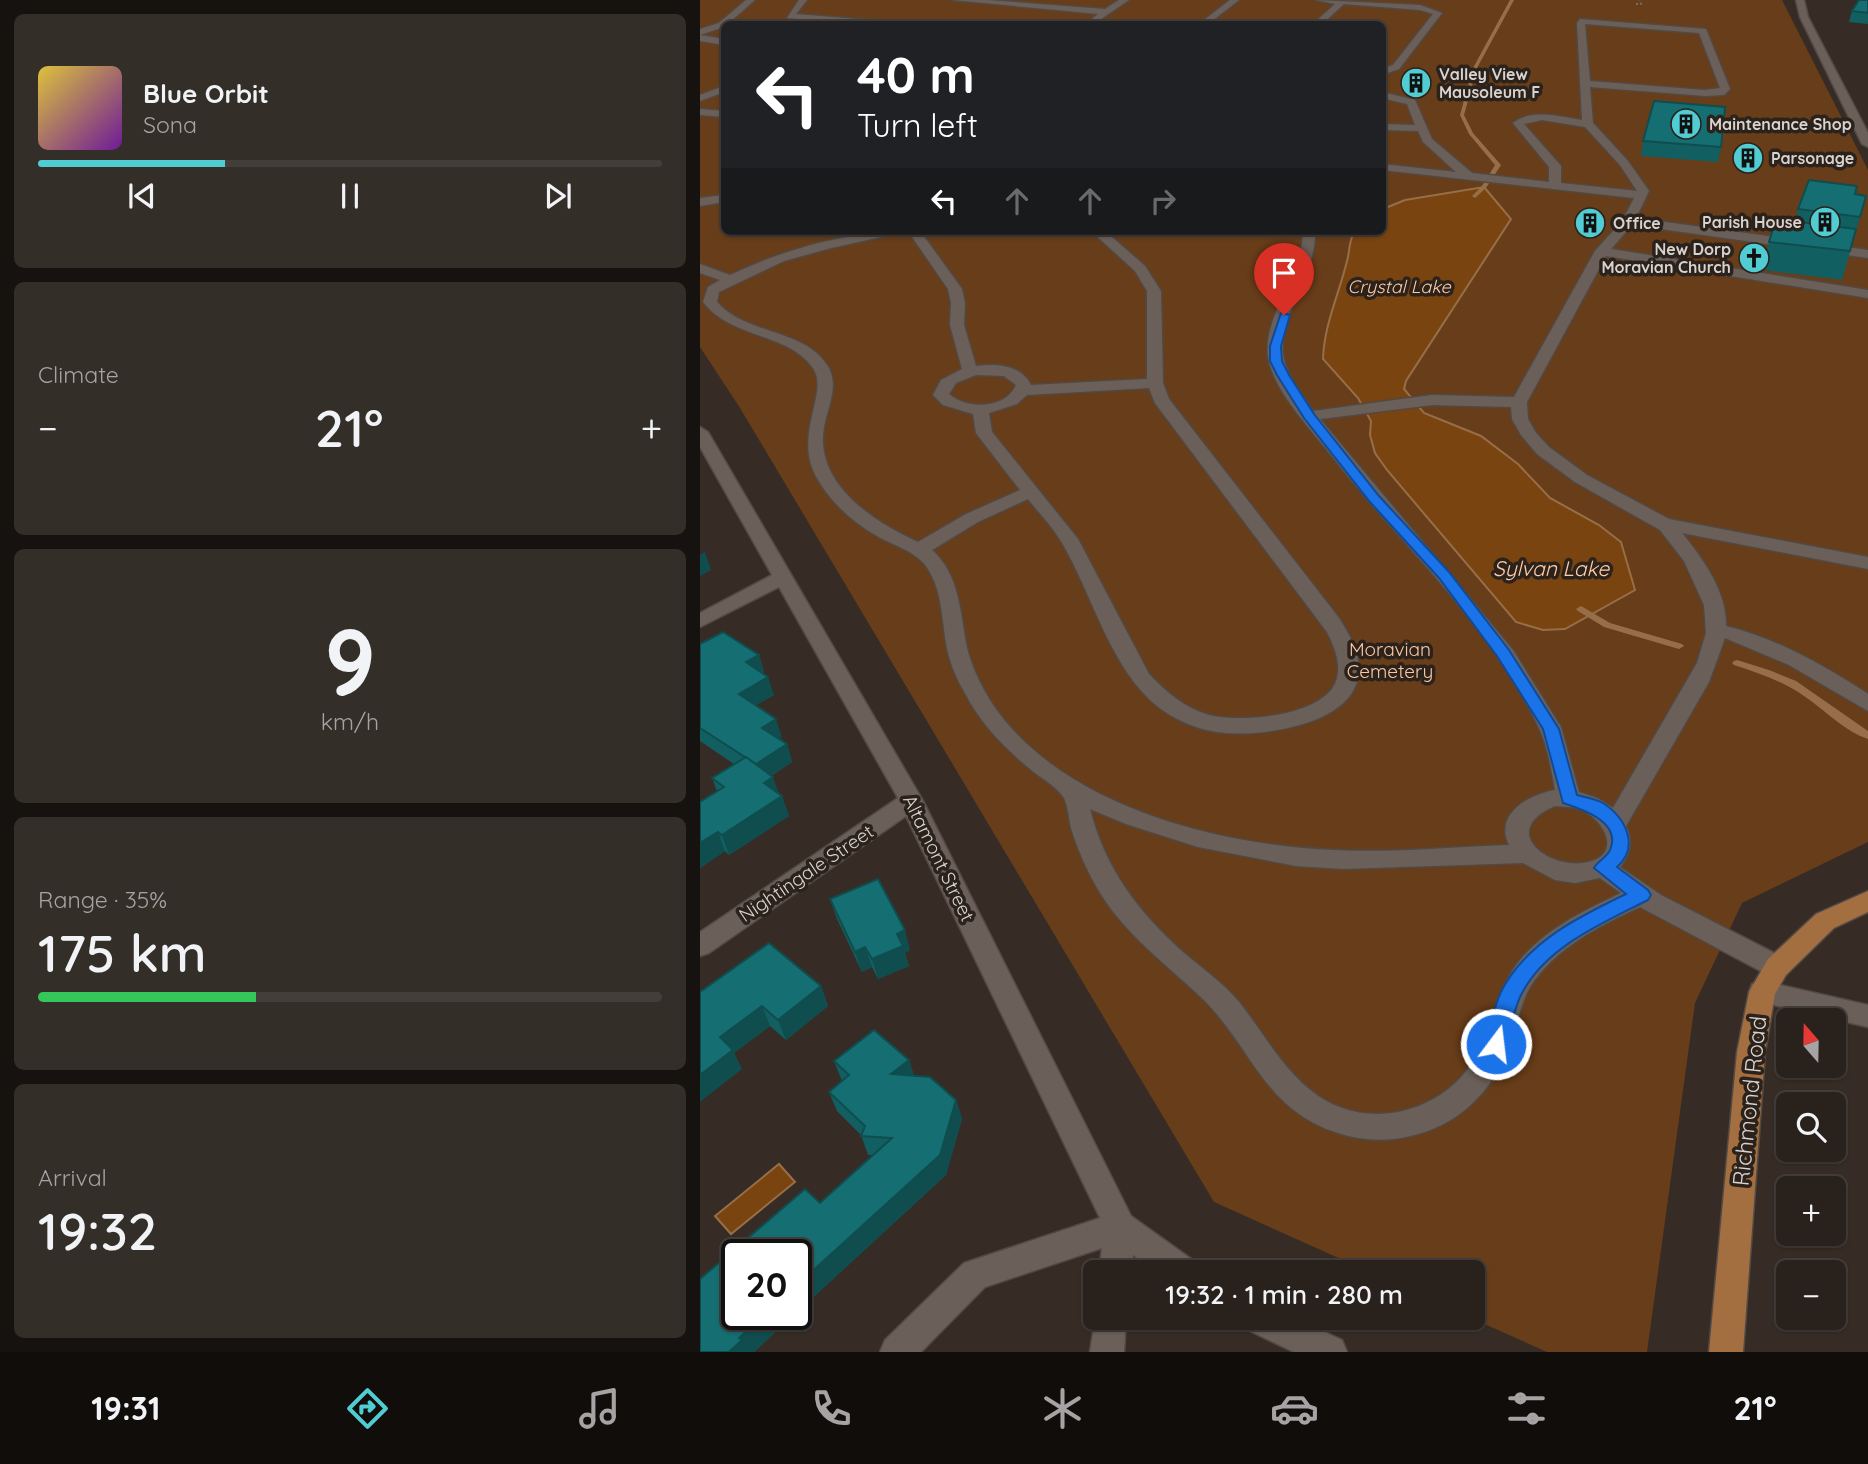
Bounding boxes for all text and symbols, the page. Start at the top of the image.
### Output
text: 40 m [857,44,975,105]
icon: left [742,49,833,140]
place label: Valley View Mausoleum F [1439,64,1540,102]
building icon: Valley View Mausoleum F [1399,66,1433,100]
text: Blue Orbit [143,77,269,110]
text: Turn left [857,105,978,145]
building icon: Maintenance Shop [1669,107,1703,141]
text: Sona [143,110,197,139]
place label: Maintenance Shop [1709,114,1852,134]
building icon: Parsonage [1731,141,1765,175]
place label: Parsonage [1771,148,1854,168]
icon: previous [123,177,161,215]
icon: pause [331,177,369,215]
icon: next [539,177,577,215]
icon: left [925,182,963,220]
icon: ahead [998,182,1036,220]
icon: ahead [1071,182,1109,220]
icon: right [1144,182,1182,220]
building icon: Parish House [1808,205,1842,239]
building icon: Office [1573,206,1607,240]
place label: Parish House [1702,212,1802,232]
place label: Office [1613,213,1661,233]
place label: New Dorp Moravian Church [1601,239,1731,277]
church icon: New Dorp Moravian Church [1737,241,1771,275]
pin [1254,243,1314,315]
icon: arrive [1265,254,1303,292]
water label: Crystal Lake [1347,275,1451,298]
text: Climate [38,360,119,389]
text: 21° [315,395,383,460]
text: − [38,404,58,452]
text: + [641,404,662,452]
water label: Sylvan Lake [1493,555,1610,581]
text: 9 [324,604,376,718]
park label: Moravian Cemetery [1347,637,1433,683]
text: km/h [321,707,379,736]
street label: Altamont Street [898,791,980,925]
street label: Nightingale Street [734,819,878,927]
text: Range · 35% [38,885,167,914]
text: 175 km [38,920,207,985]
position arrow [1459,1007,1533,1081]
north arrow [1776,1008,1846,1078]
map controls [1776,1008,1846,1330]
street label: Richmond Road [1726,1015,1772,1187]
button: search [1776,1092,1846,1162]
text: Arrival [38,1163,107,1192]
button: + [1776,1176,1846,1246]
text: 19:32 [38,1198,157,1263]
speed limit sign: 20 [721,1239,812,1330]
button: − [1776,1260,1846,1330]
text: 19:32 · 1 min · 280 m [1165,1278,1403,1311]
icon: directions [343,1384,392,1433]
icon: music [575,1384,624,1433]
icon: phone [807,1384,856,1433]
icon: climate [1038,1384,1087,1433]
icon: car [1270,1384,1319,1433]
icon: filters [1502,1384,1551,1433]
text: 19:31 [91,1388,160,1428]
text: 21° [1733,1388,1777,1428]

